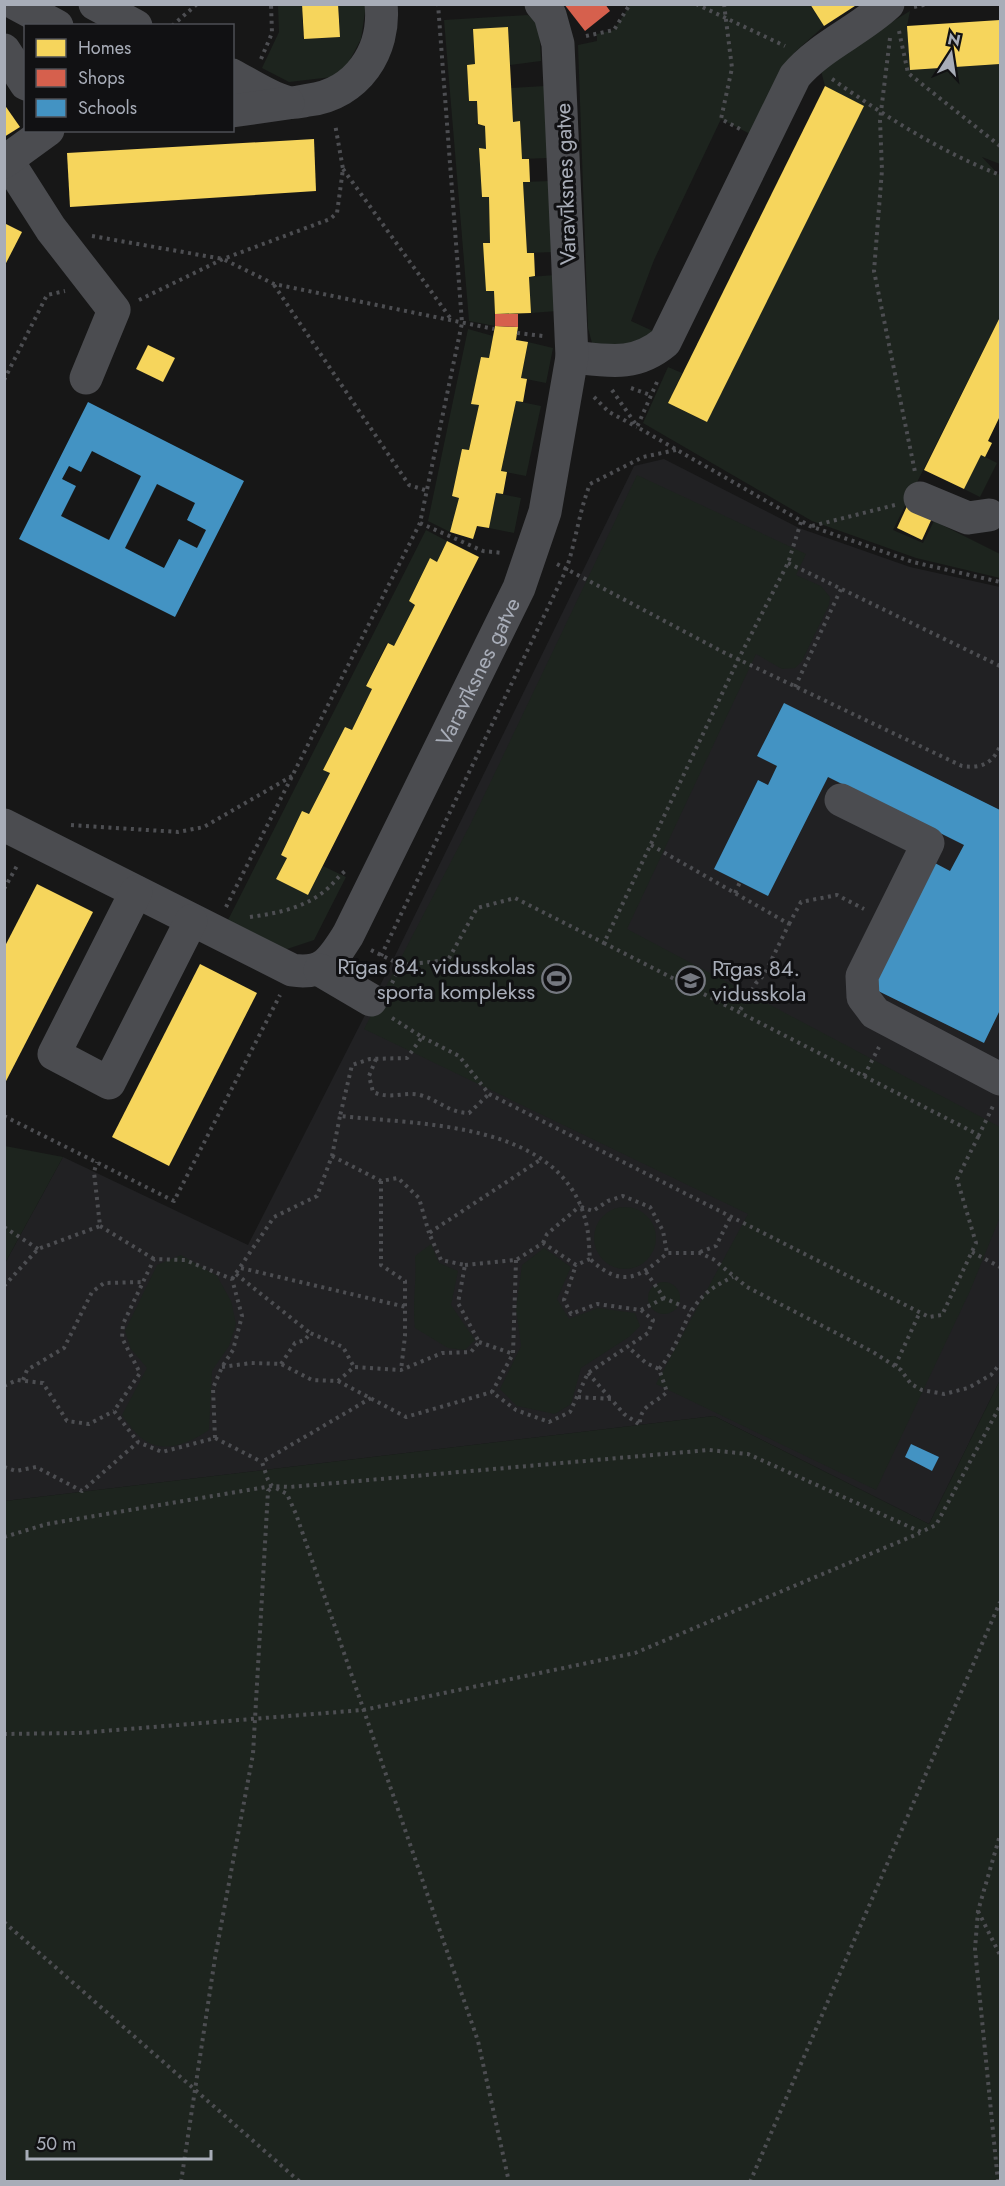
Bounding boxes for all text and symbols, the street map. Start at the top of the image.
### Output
legend [24,24,234,132]
north arrow [921,24,981,84]
text: N [945,27,963,52]
text: Homes [78,35,131,61]
text: Shops [78,65,125,91]
text: Schools [78,95,137,121]
street label: Varavīksnes gatve [546,102,584,266]
street label: Varavīksnes gatve [428,592,528,752]
place label: Rīgas 84. vidusskolas sporta komplekss [337,950,535,1007]
place label: Rīgas 84. vidusskola [712,952,806,1009]
sports icon: Rīgas 84. vidusskolas sporta komplekss [540,963,572,995]
school or university icon: Rīgas 84. vidusskola [675,965,707,997]
scale bar [27,2123,212,2161]
text: 50 m [36,2131,76,2157]

